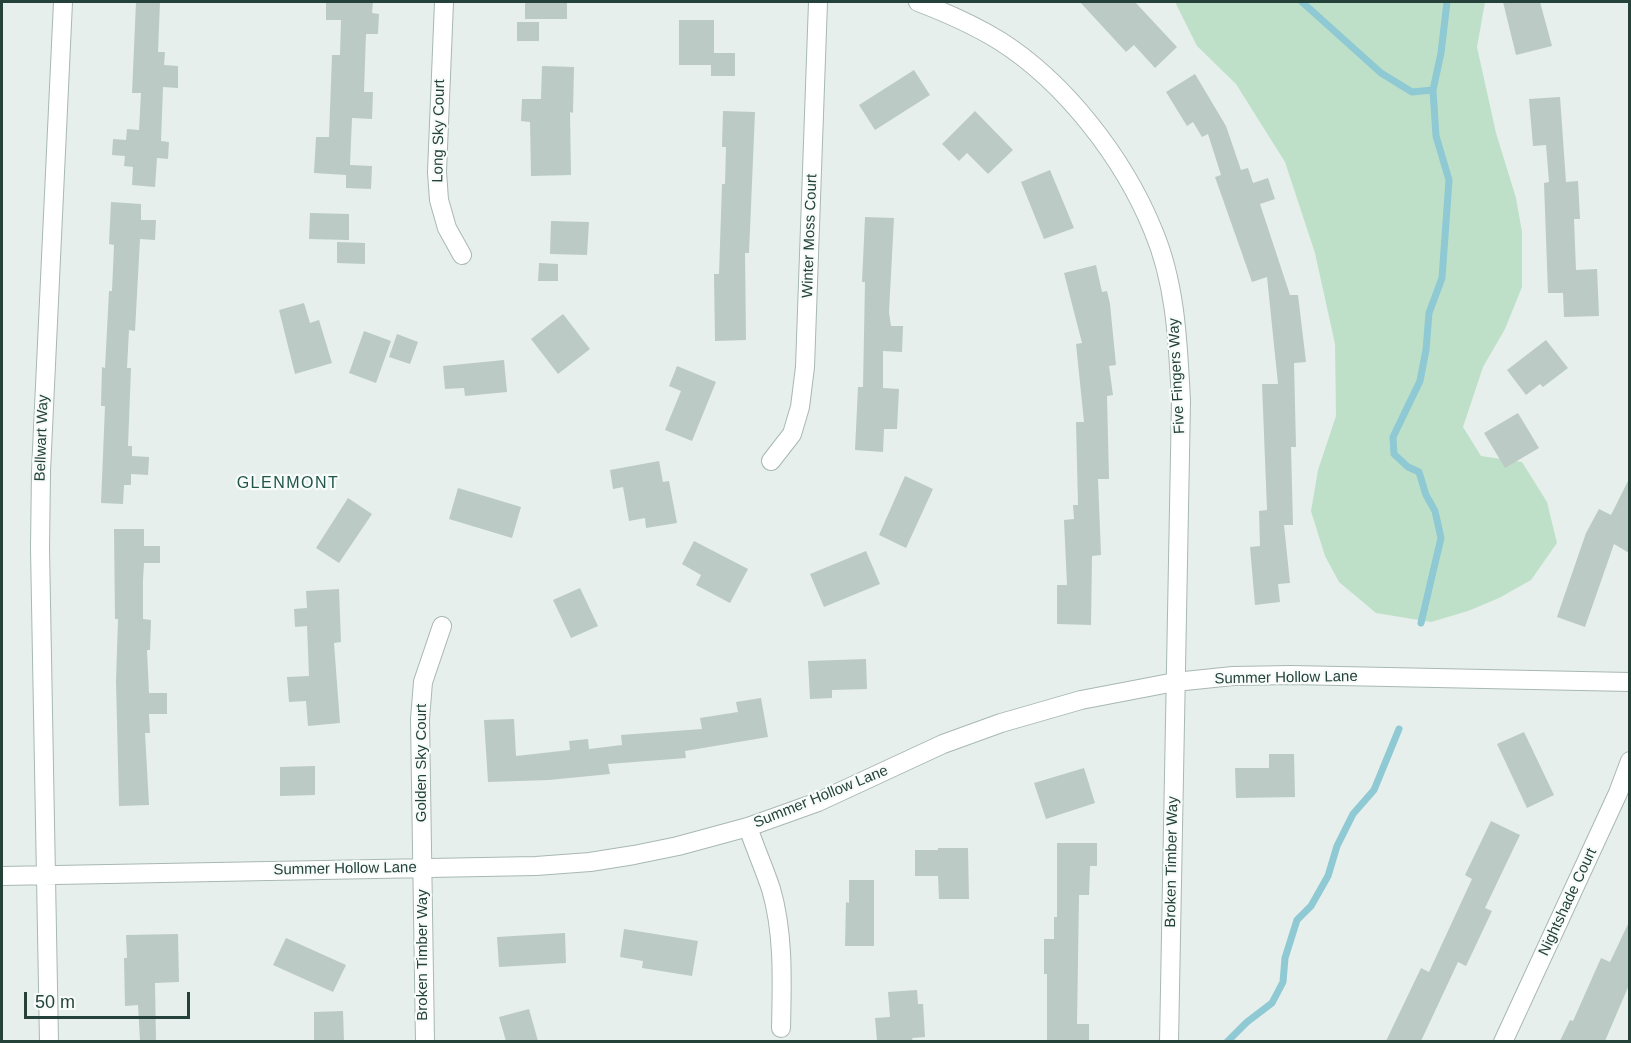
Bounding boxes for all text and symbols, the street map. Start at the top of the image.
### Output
street label: Long Sky Court [429,79,449,183]
street label: Winter Moss Court [799,174,821,298]
street label: Five Fingers Way [1165,318,1189,434]
street label: Bellwart Way [31,394,53,482]
district label: GLENMONT [237,474,339,494]
street label: Summer Hollow Lane [1214,668,1358,688]
street label: Golden Sky Court [413,704,431,822]
street label: Summer Hollow Lane [751,762,891,832]
street label: Broken Timber Way [1162,796,1182,928]
street label: Nightshade Court [1535,845,1601,959]
street label: Summer Hollow Lane [273,859,417,879]
street label: Broken Timber Way [414,889,432,1021]
scale bar [27,980,194,1018]
text: 50 m [35,992,75,1012]

